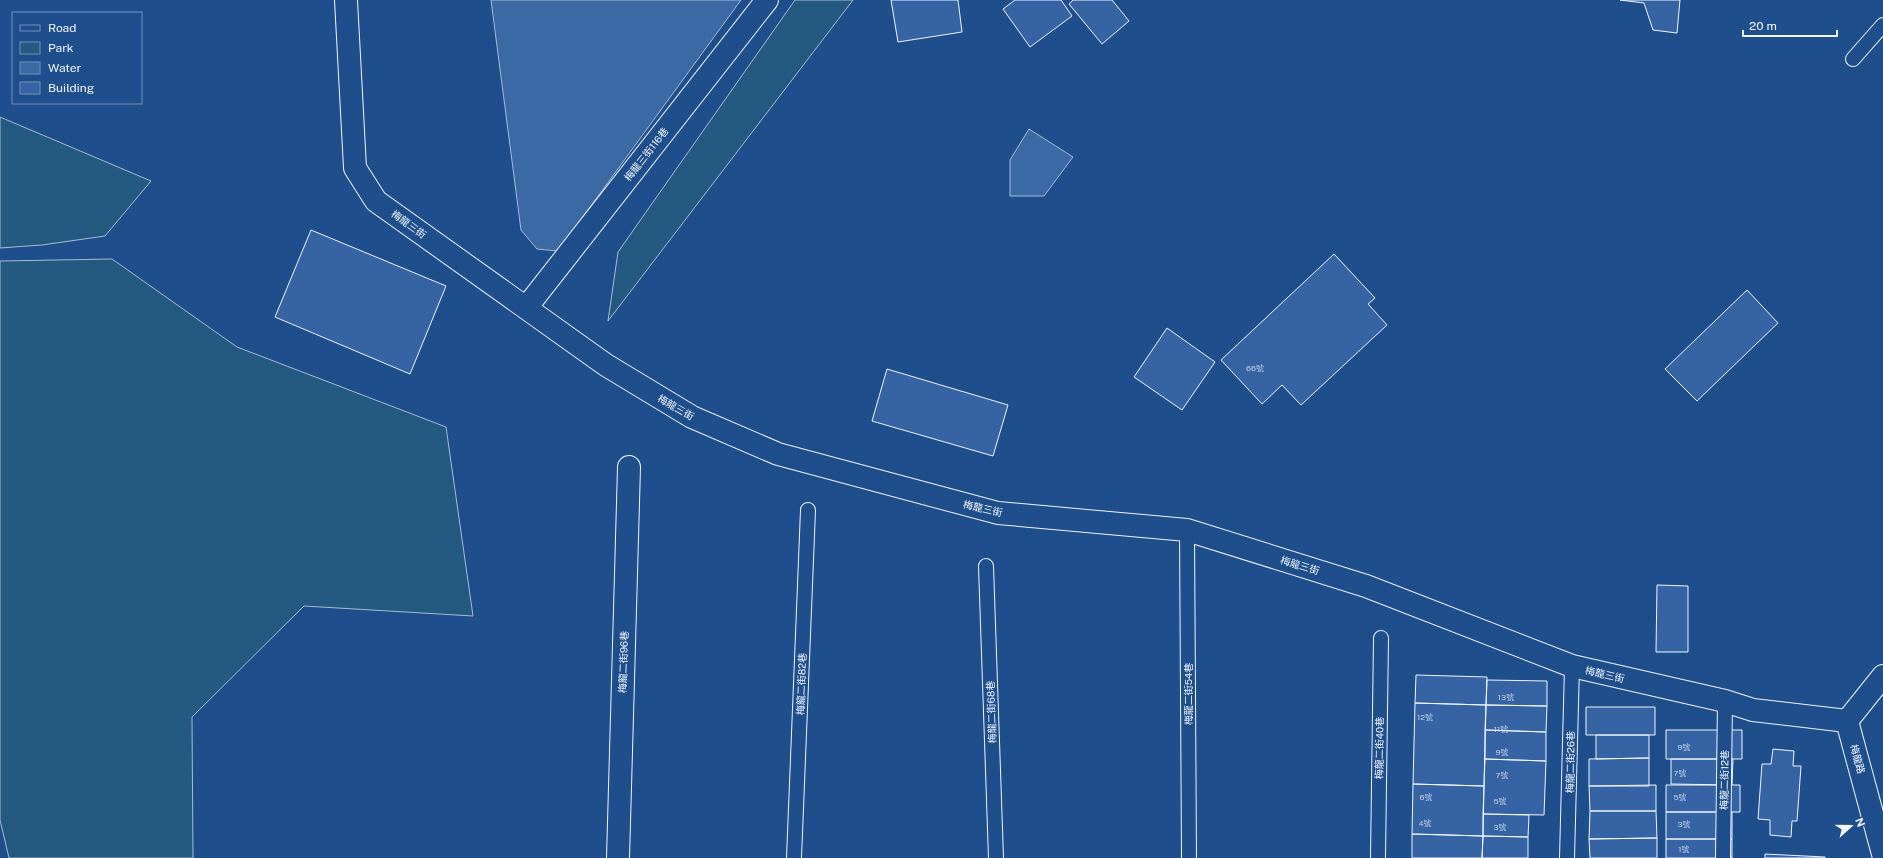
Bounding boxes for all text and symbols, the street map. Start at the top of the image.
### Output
legend [12,12,142,104]
scale bar [1743,12,1837,38]
text: 20 m [1749,19,1777,33]
text: Road [48,21,76,35]
text: Park [48,41,74,55]
text: Water [48,61,82,75]
text: Building [48,81,94,95]
street label: 梅龍三街116巷 [621,125,671,183]
street label: 梅龍三街 [389,207,429,241]
house number: 66號 [1246,363,1264,373]
street label: 梅龍三街 [656,392,696,422]
street label: 梅龍三街 [962,498,1004,518]
street label: 梅龍三街 [1279,553,1321,577]
street label: 梅龍二街96巷 [616,631,630,693]
street label: 梅龍二街82巷 [794,653,808,715]
street label: 梅龍二街54巷 [1182,663,1194,725]
street label: 梅龍三街 [1584,664,1626,684]
street label: 梅龍二街68巷 [984,680,998,744]
house number: 13號 [1498,692,1514,702]
house number: 12號 [1417,712,1433,722]
street label: 梅龍二街40巷 [1372,717,1386,779]
house number: 11號 [1494,724,1508,734]
street label: 梅龍二街26巷 [1563,731,1577,793]
house number: 9號 [1678,742,1691,752]
street label: 梅龍路 [1848,743,1868,775]
house number: 9號 [1496,747,1509,757]
street label: 梅龍二街12巷 [1717,750,1731,810]
house number: 7號 [1674,768,1686,778]
house number: 7號 [1496,770,1508,780]
house number: 6號 [1420,792,1432,802]
house number: 5號 [1673,792,1687,802]
house number: 5號 [1493,796,1507,806]
north arrow [1831,806,1871,846]
text: N [1853,816,1867,829]
house number: 4號 [1418,818,1432,828]
house number: 3號 [1677,819,1691,829]
house number: 3號 [1493,822,1507,832]
house number: 1號 [1678,844,1690,854]

